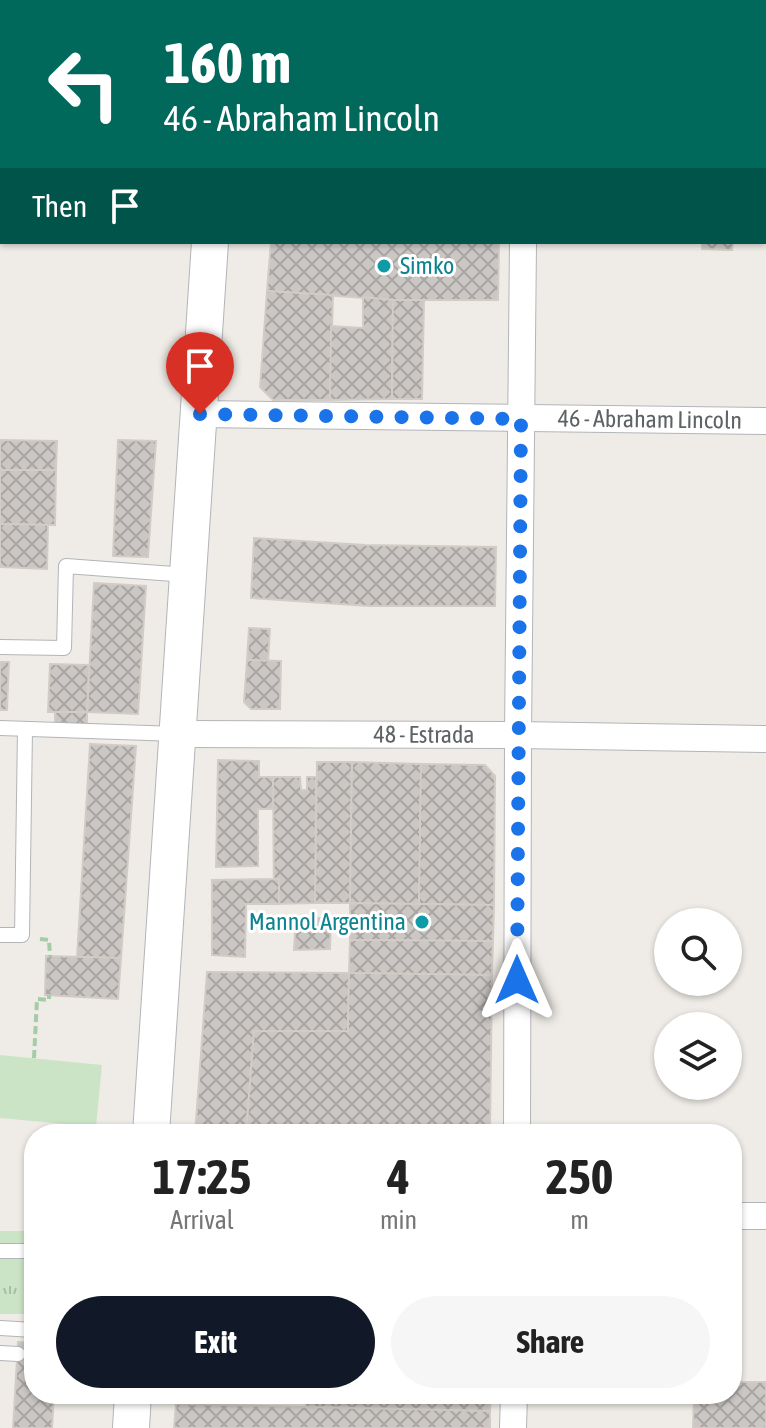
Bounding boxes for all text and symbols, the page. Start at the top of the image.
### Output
text: 160 m [164,31,291,95]
icon: left [32,32,136,136]
text: 46 - Abraham Lincoln [164,97,440,139]
icon: arrive [103,184,147,228]
text: Then [32,189,87,223]
place label: Simko [400,252,454,279]
marker: Simko [375,257,393,275]
pin [166,332,234,414]
icon: arrive [178,344,222,388]
street label: 46 - Abraham Lincoln [558,404,742,434]
street label: 48 - Estrada [373,721,475,748]
place label: Mannol Argentina [249,908,406,935]
map controls [654,908,742,1100]
button: search [654,908,742,996]
marker: Mannol Argentina [413,913,431,931]
position arrow [475,938,559,1022]
button: layers [654,1012,742,1100]
text: 17:25 [153,1149,251,1204]
text: 4 [387,1149,410,1204]
text: 250 [546,1149,613,1204]
text: Arrival [170,1205,234,1235]
text: min [380,1205,417,1235]
text: m [570,1205,589,1235]
button: Exit [56,1296,375,1388]
button: Share [391,1296,710,1388]

